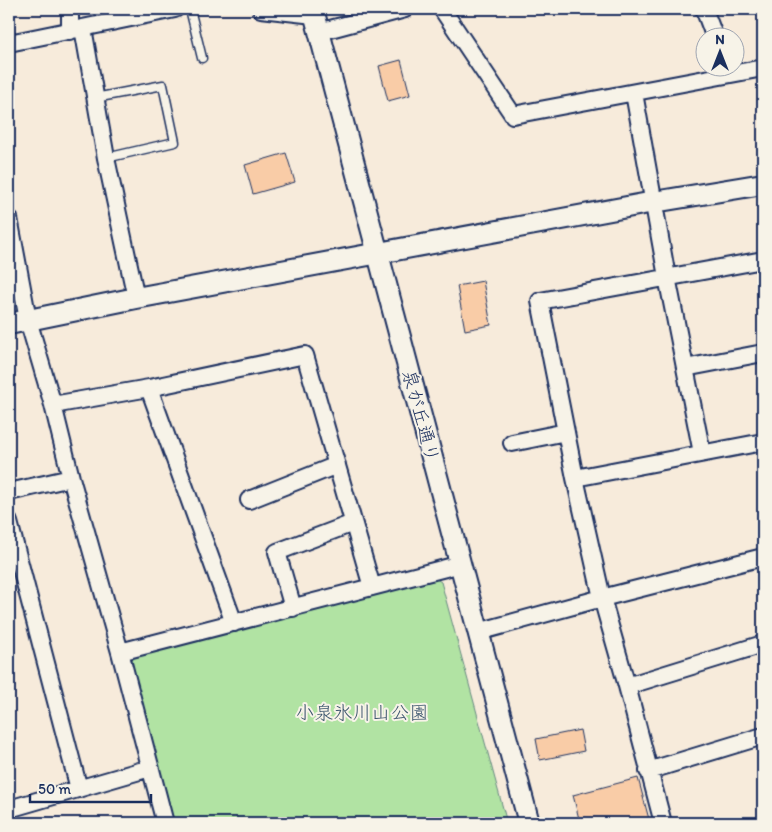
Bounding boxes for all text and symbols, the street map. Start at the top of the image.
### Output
north arrow [694,28,744,78]
text: N [715,31,725,48]
street label: 泉が丘通り [398,367,444,465]
park label: 小泉氷川山公園 [295,701,429,724]
scale bar [30,772,151,804]
text: 50 m [38,780,71,798]

